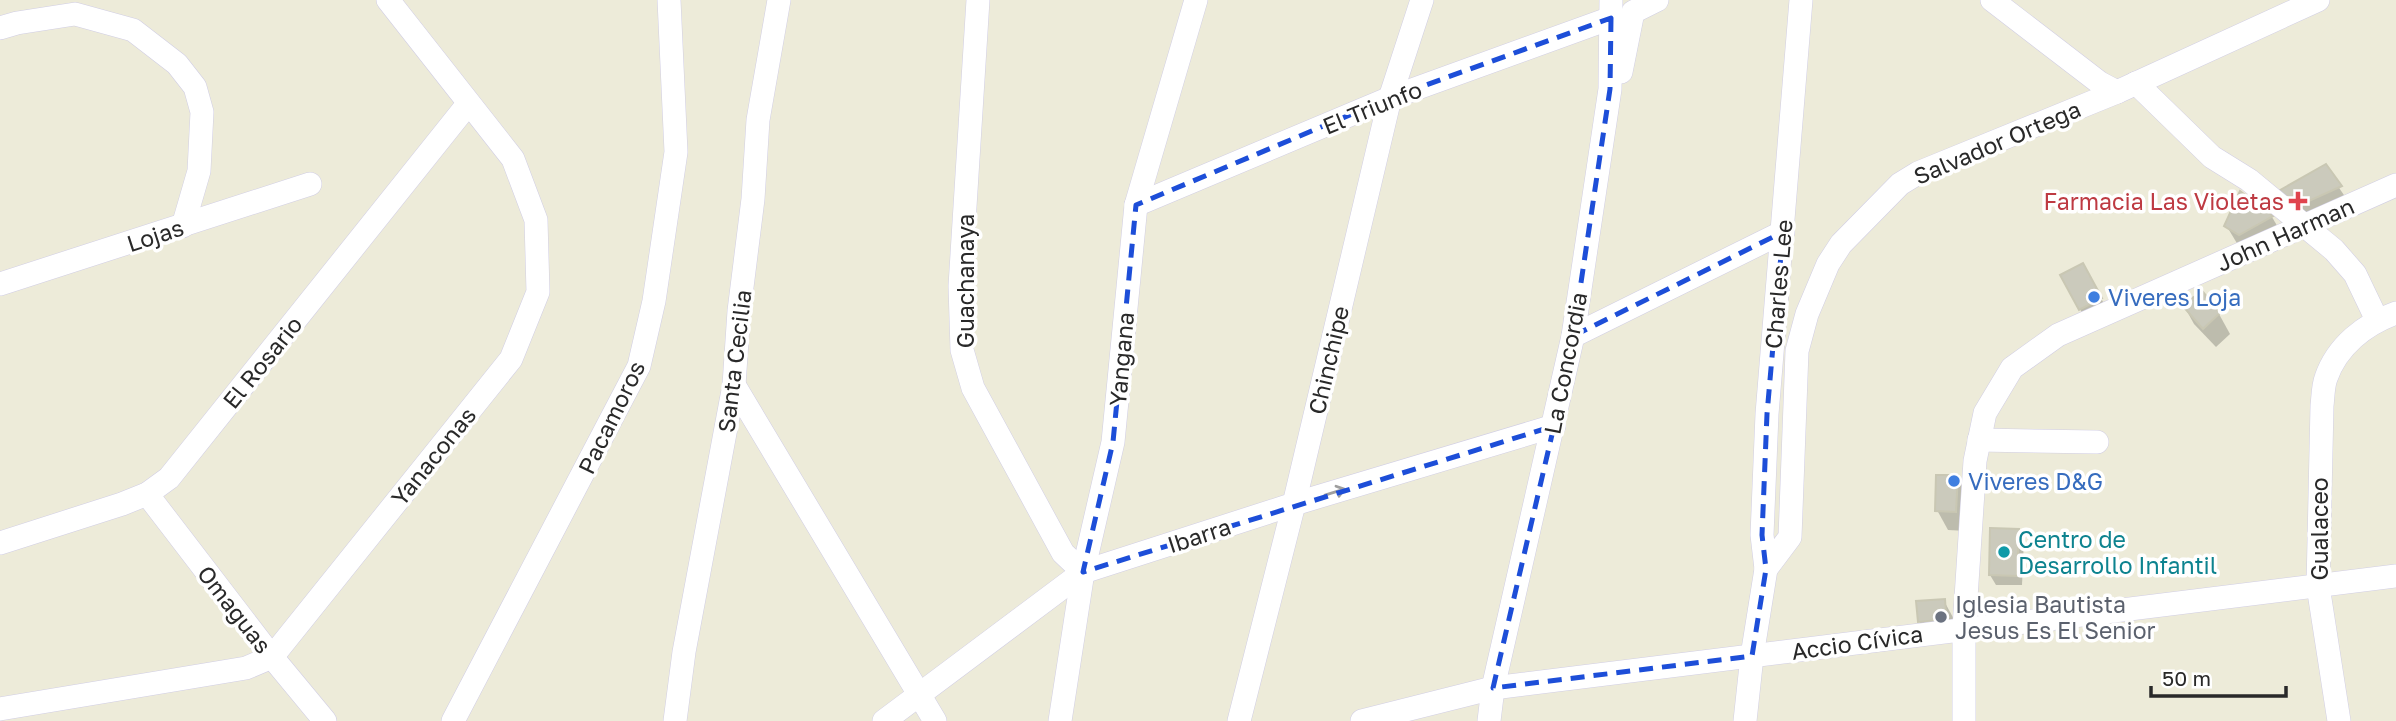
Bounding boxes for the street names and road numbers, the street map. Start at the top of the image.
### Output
street label: El Triunfo [1318,74,1426,140]
street label: Salvador Ortega [1909,94,2085,190]
street label: John Harman [2212,191,2358,277]
street label: Lojas [123,213,187,257]
street label: Guachanaya [951,214,979,348]
street label: Charles Lee [1758,218,1798,350]
street label: Santa Cecilia [711,288,757,434]
street label: La Concordia [1538,290,1592,436]
street label: Chinchipe [1302,303,1354,417]
street label: El Rosario [216,310,308,414]
street label: Yangana [1103,311,1139,407]
street label: Pacamoros [572,356,650,478]
street label: Yanaconas [385,401,481,511]
street label: Gualaceo [2305,477,2333,581]
street label: Ibarra [1164,512,1234,558]
street label: Omaguas [192,560,278,658]
street label: Accio Cívica [1790,619,1924,665]

